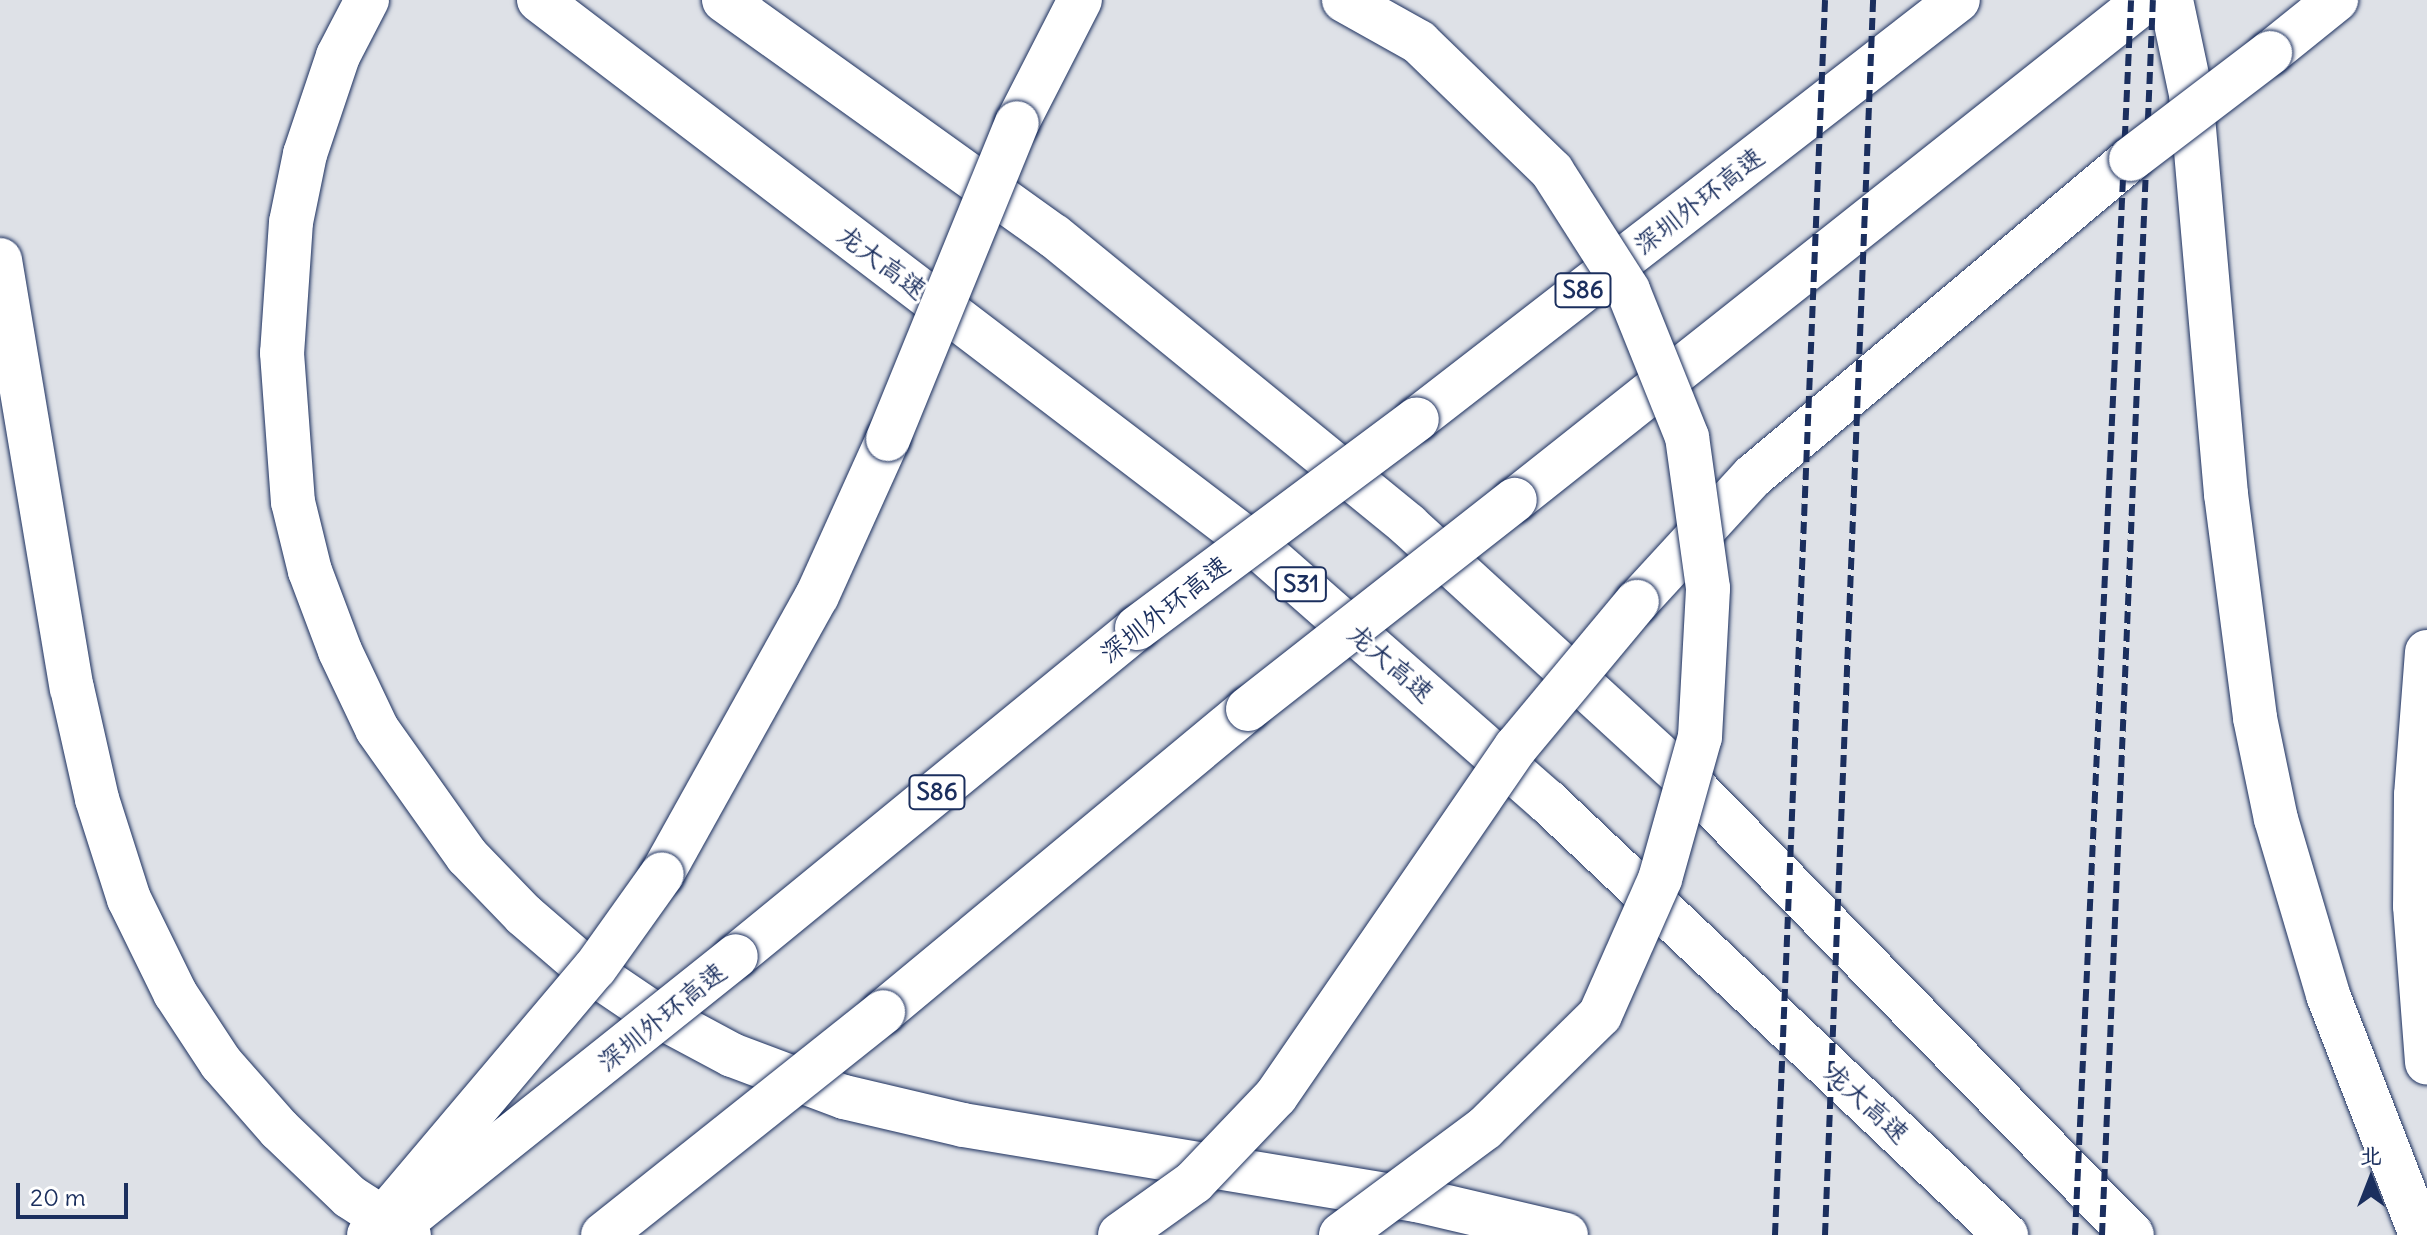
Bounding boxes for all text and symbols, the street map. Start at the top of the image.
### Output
street label: 深圳外环高速 [1628,141,1770,261]
street label: 龙大高速 [831,218,933,306]
road number: S86 [1553,270,1613,310]
street label: 深圳外环高速 [1094,549,1236,669]
road number: S31 [1273,564,1329,604]
street label: 龙大高速 [1342,617,1440,709]
road number: S86 [907,772,967,812]
street label: 深圳外环高速 [592,956,732,1078]
street label: 龙大高速 [1818,1056,1916,1150]
north arrow [2331,1139,2411,1219]
text: 北 [2360,1141,2382,1169]
scale bar [20,1167,132,1217]
text: 20 m [30,1182,86,1212]

